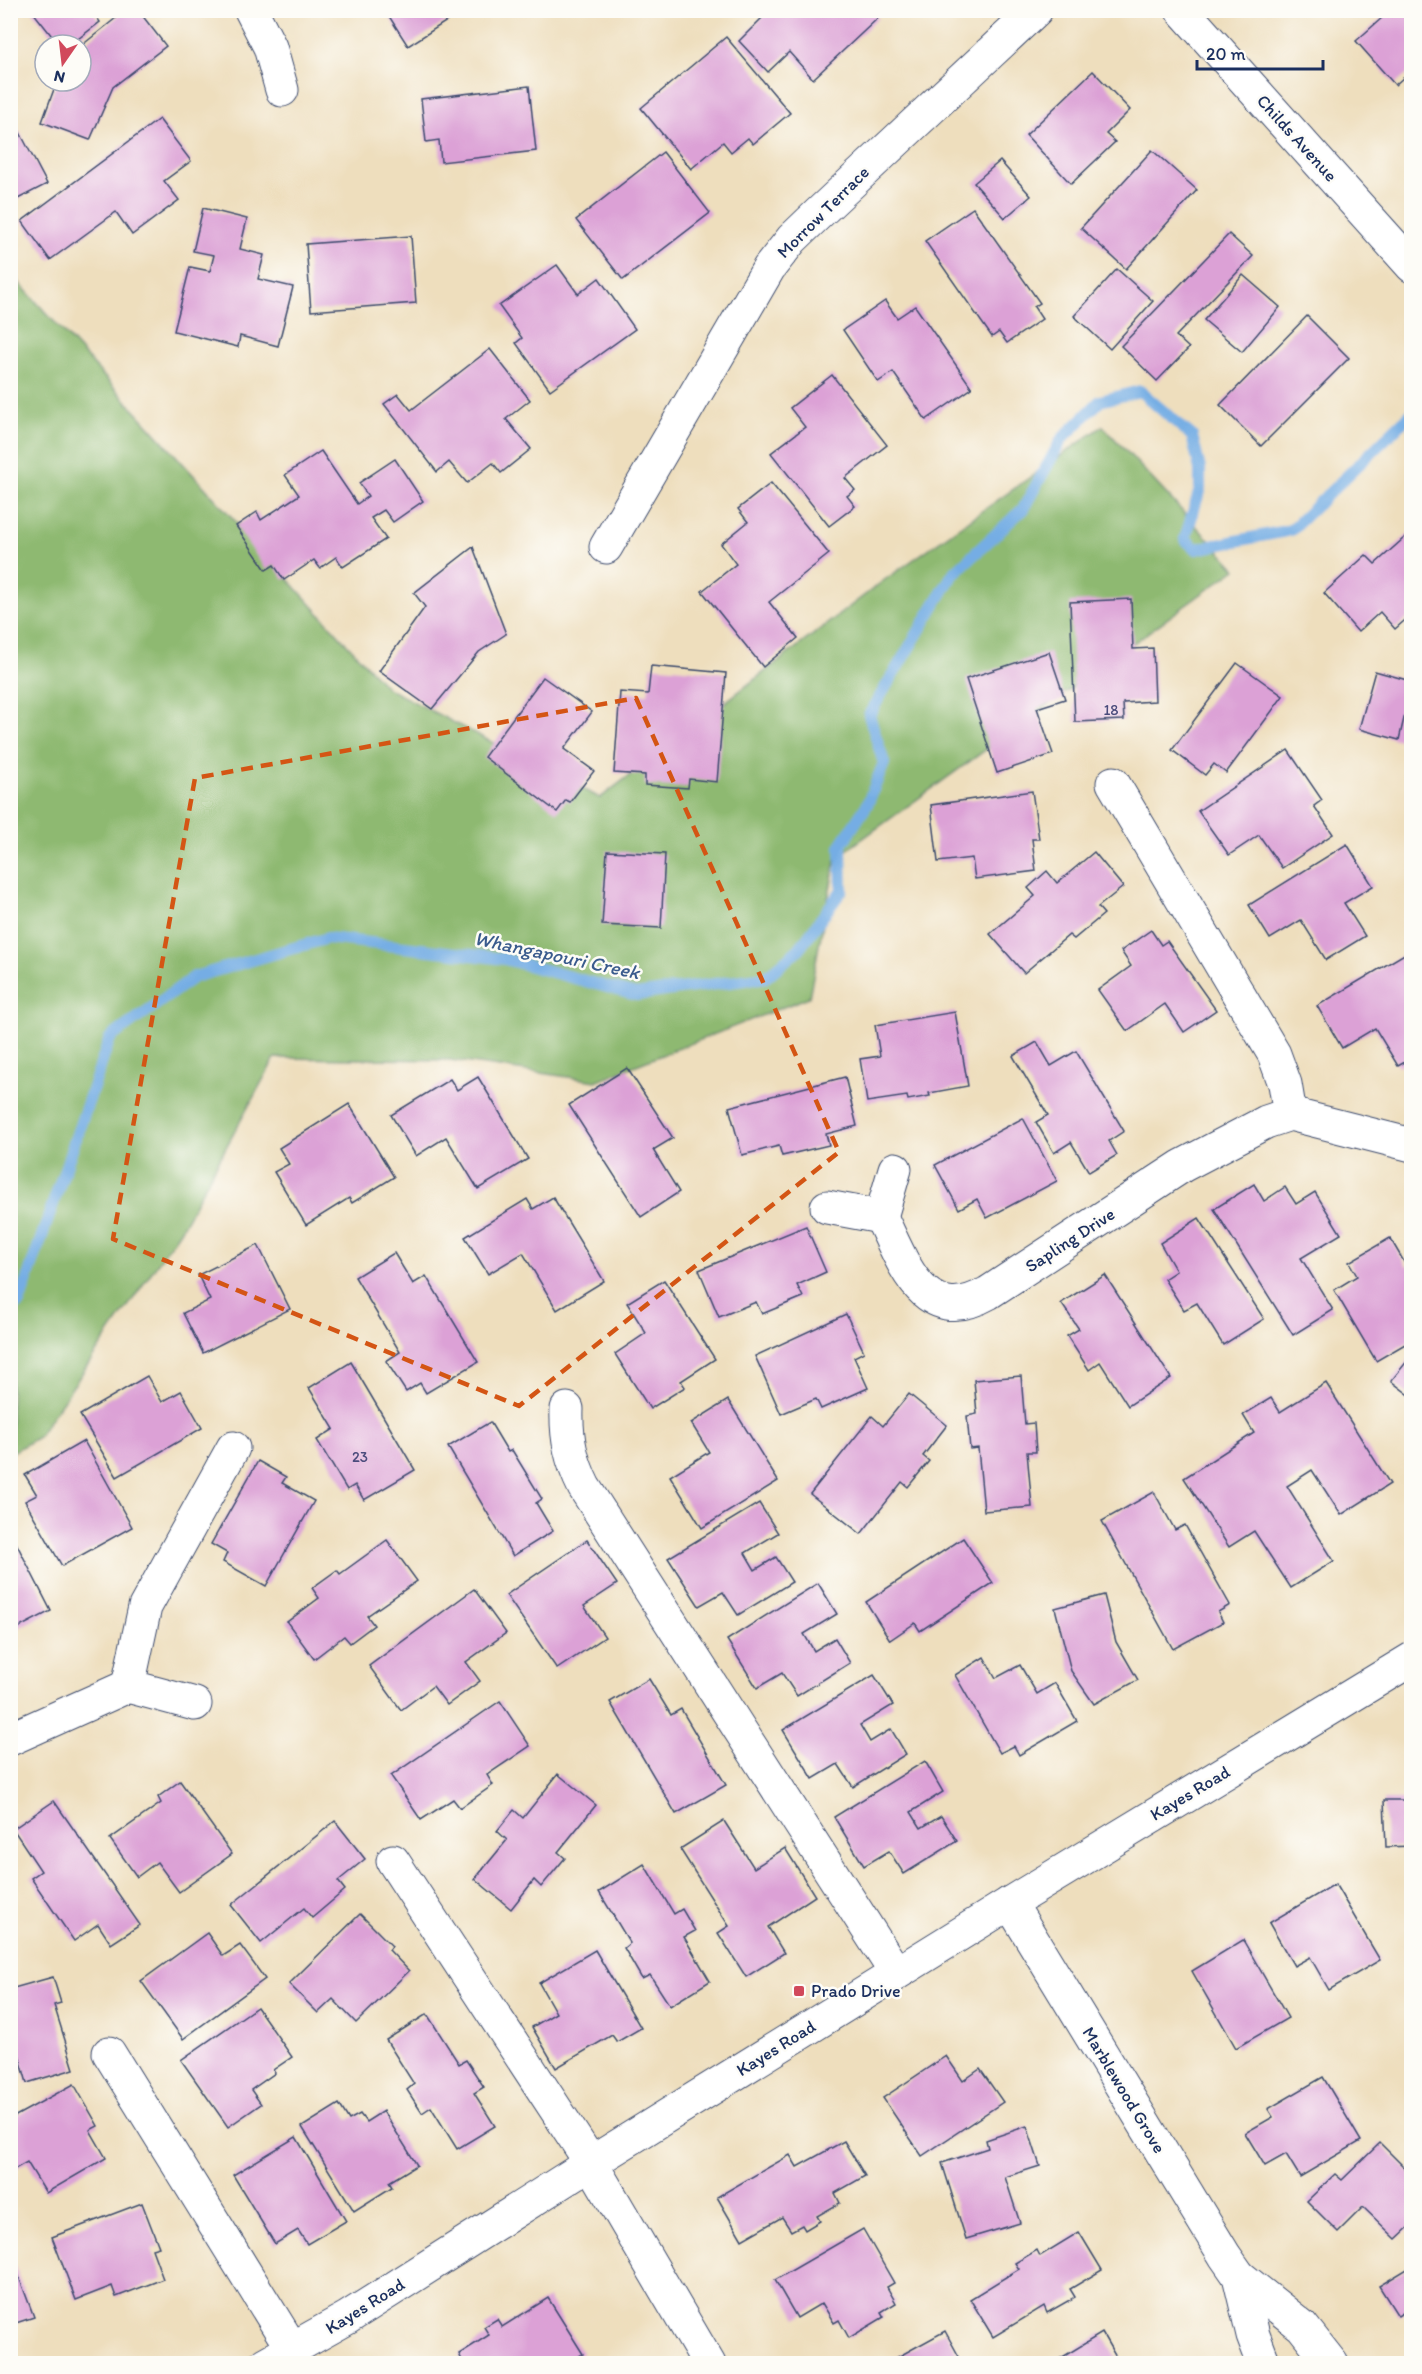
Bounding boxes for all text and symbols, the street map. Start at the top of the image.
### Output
north arrow [33,33,93,93]
scale bar [1197,33,1323,71]
text: 20 m [1206,43,1246,65]
text: N [52,67,67,88]
street label: Childs Avenue [1252,90,1342,186]
street label: Morrow Terrace [772,161,874,263]
house number: 18 [1103,701,1119,719]
water label: Whangapouri Creek [472,926,643,985]
street label: Sapling Drive [1021,1203,1119,1277]
house number: 23 [352,1448,368,1466]
street label: Kayes Road [1146,1760,1234,1825]
place label: Prado Drive [811,1980,901,2002]
marker: Prado Drive [792,1984,806,1998]
street label: Kayes Road [732,2015,820,2081]
street label: Marblewood Grove [1078,2023,1170,2157]
street label: Kayes Road [321,2273,409,2339]

